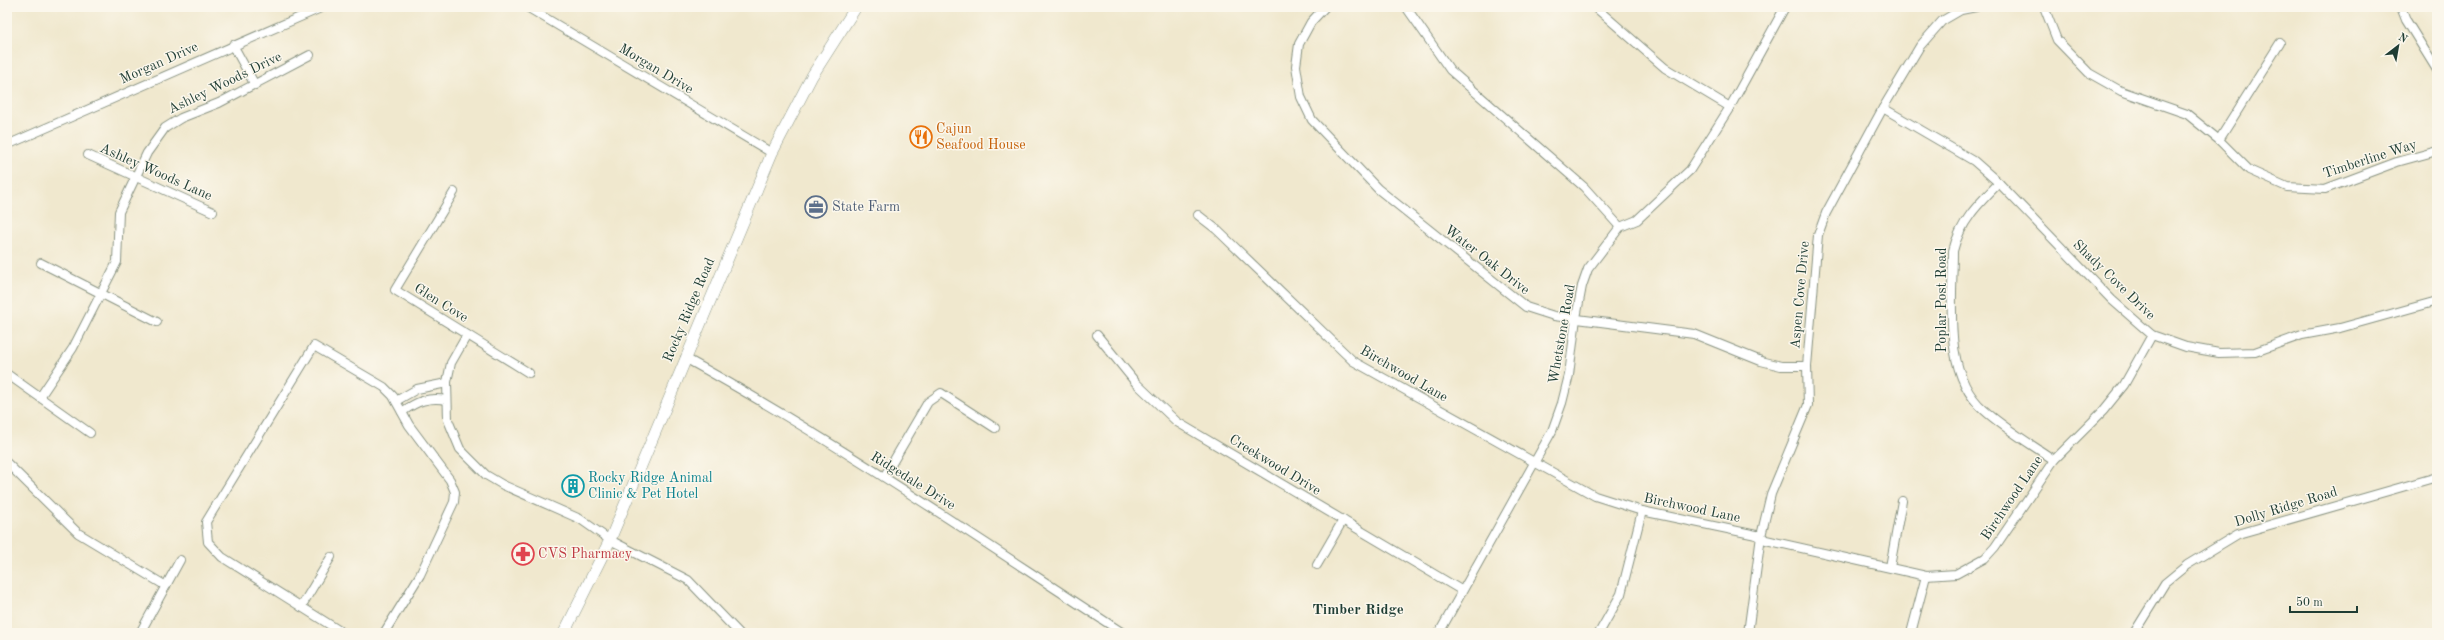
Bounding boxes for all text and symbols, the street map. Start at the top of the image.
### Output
north arrow [2378,26,2418,66]
text: N [2396,32,2409,46]
street label: Morgan Drive [118,40,200,86]
street label: Morgan Drive [616,41,696,97]
street label: Ashley Woods Drive [166,49,284,117]
place label: Cajun Seafood House [936,122,1026,152]
restaurant icon: Cajun Seafood House [908,124,934,150]
street label: Timberline Way [2321,137,2419,181]
street label: Ashley Woods Lane [98,141,214,203]
office icon: State Farm [803,194,829,220]
place label: State Farm [832,200,900,214]
street label: Water Oak Drive [1442,223,1532,297]
street label: Shady Cove Drive [2070,237,2158,323]
street label: Aspen Cove Drive [1788,240,1812,350]
street label: Poplar Post Road [1935,247,1949,353]
street label: Rocky Ridge Road [661,256,717,364]
street label: Glen Cove [412,281,470,325]
street label: Whetstone Road [1546,283,1578,385]
street label: Birchwood Lane [1358,343,1450,405]
street label: Creekwood Drive [1227,432,1323,498]
street label: Ridgedale Drive [868,449,958,513]
street label: Birchwood Lane [1979,453,2045,543]
place label: Rocky Ridge Animal Clinic & Pet Hotel [588,471,713,501]
building icon: Rocky Ridge Animal Clinic & Pet Hotel [560,473,586,499]
street label: Dolly Ridge Road [2233,485,2339,529]
street label: Birchwood Lane [1642,491,1742,525]
pharmacy icon: CVS Pharmacy [510,541,536,567]
place label: CVS Pharmacy [538,547,633,561]
scale bar [2290,588,2357,614]
text: 50 m [2296,596,2323,609]
district label: Timber Ridge [1312,603,1404,618]

